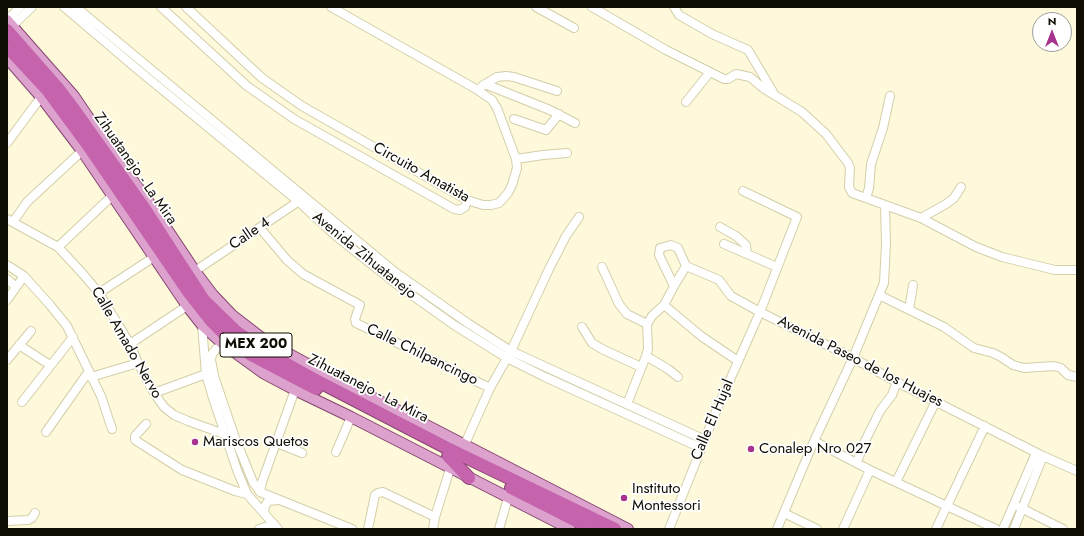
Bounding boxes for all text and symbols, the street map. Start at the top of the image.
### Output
north arrow [1032,12,1072,52]
text: N [1048,13,1056,29]
street label: Zihuatanejo - La Mira [90,110,180,228]
street label: Circuito Amatista [370,139,472,207]
street label: Avenida Zihuatanejo [308,209,420,303]
street label: Calle 4 [226,214,274,254]
street label: Calle Amado Nervo [87,284,165,402]
street label: Avenida Paseo de los Huajes [774,312,946,412]
street label: Calle Chilpancingo [363,320,481,390]
road number: MEX 200 [220,333,292,357]
street label: Zihuatanejo - La Mira [305,351,431,427]
street label: Calle El Hujal [688,377,738,463]
place label: Mariscos Quetos [203,433,309,451]
marker: Mariscos Quetos [190,437,200,447]
place label: Conalep Nro 027 [759,440,871,458]
marker: Conalep Nro 027 [746,444,756,454]
place label: Instituto Montessori [632,480,701,515]
marker: Instituto Montessori [619,493,629,503]

